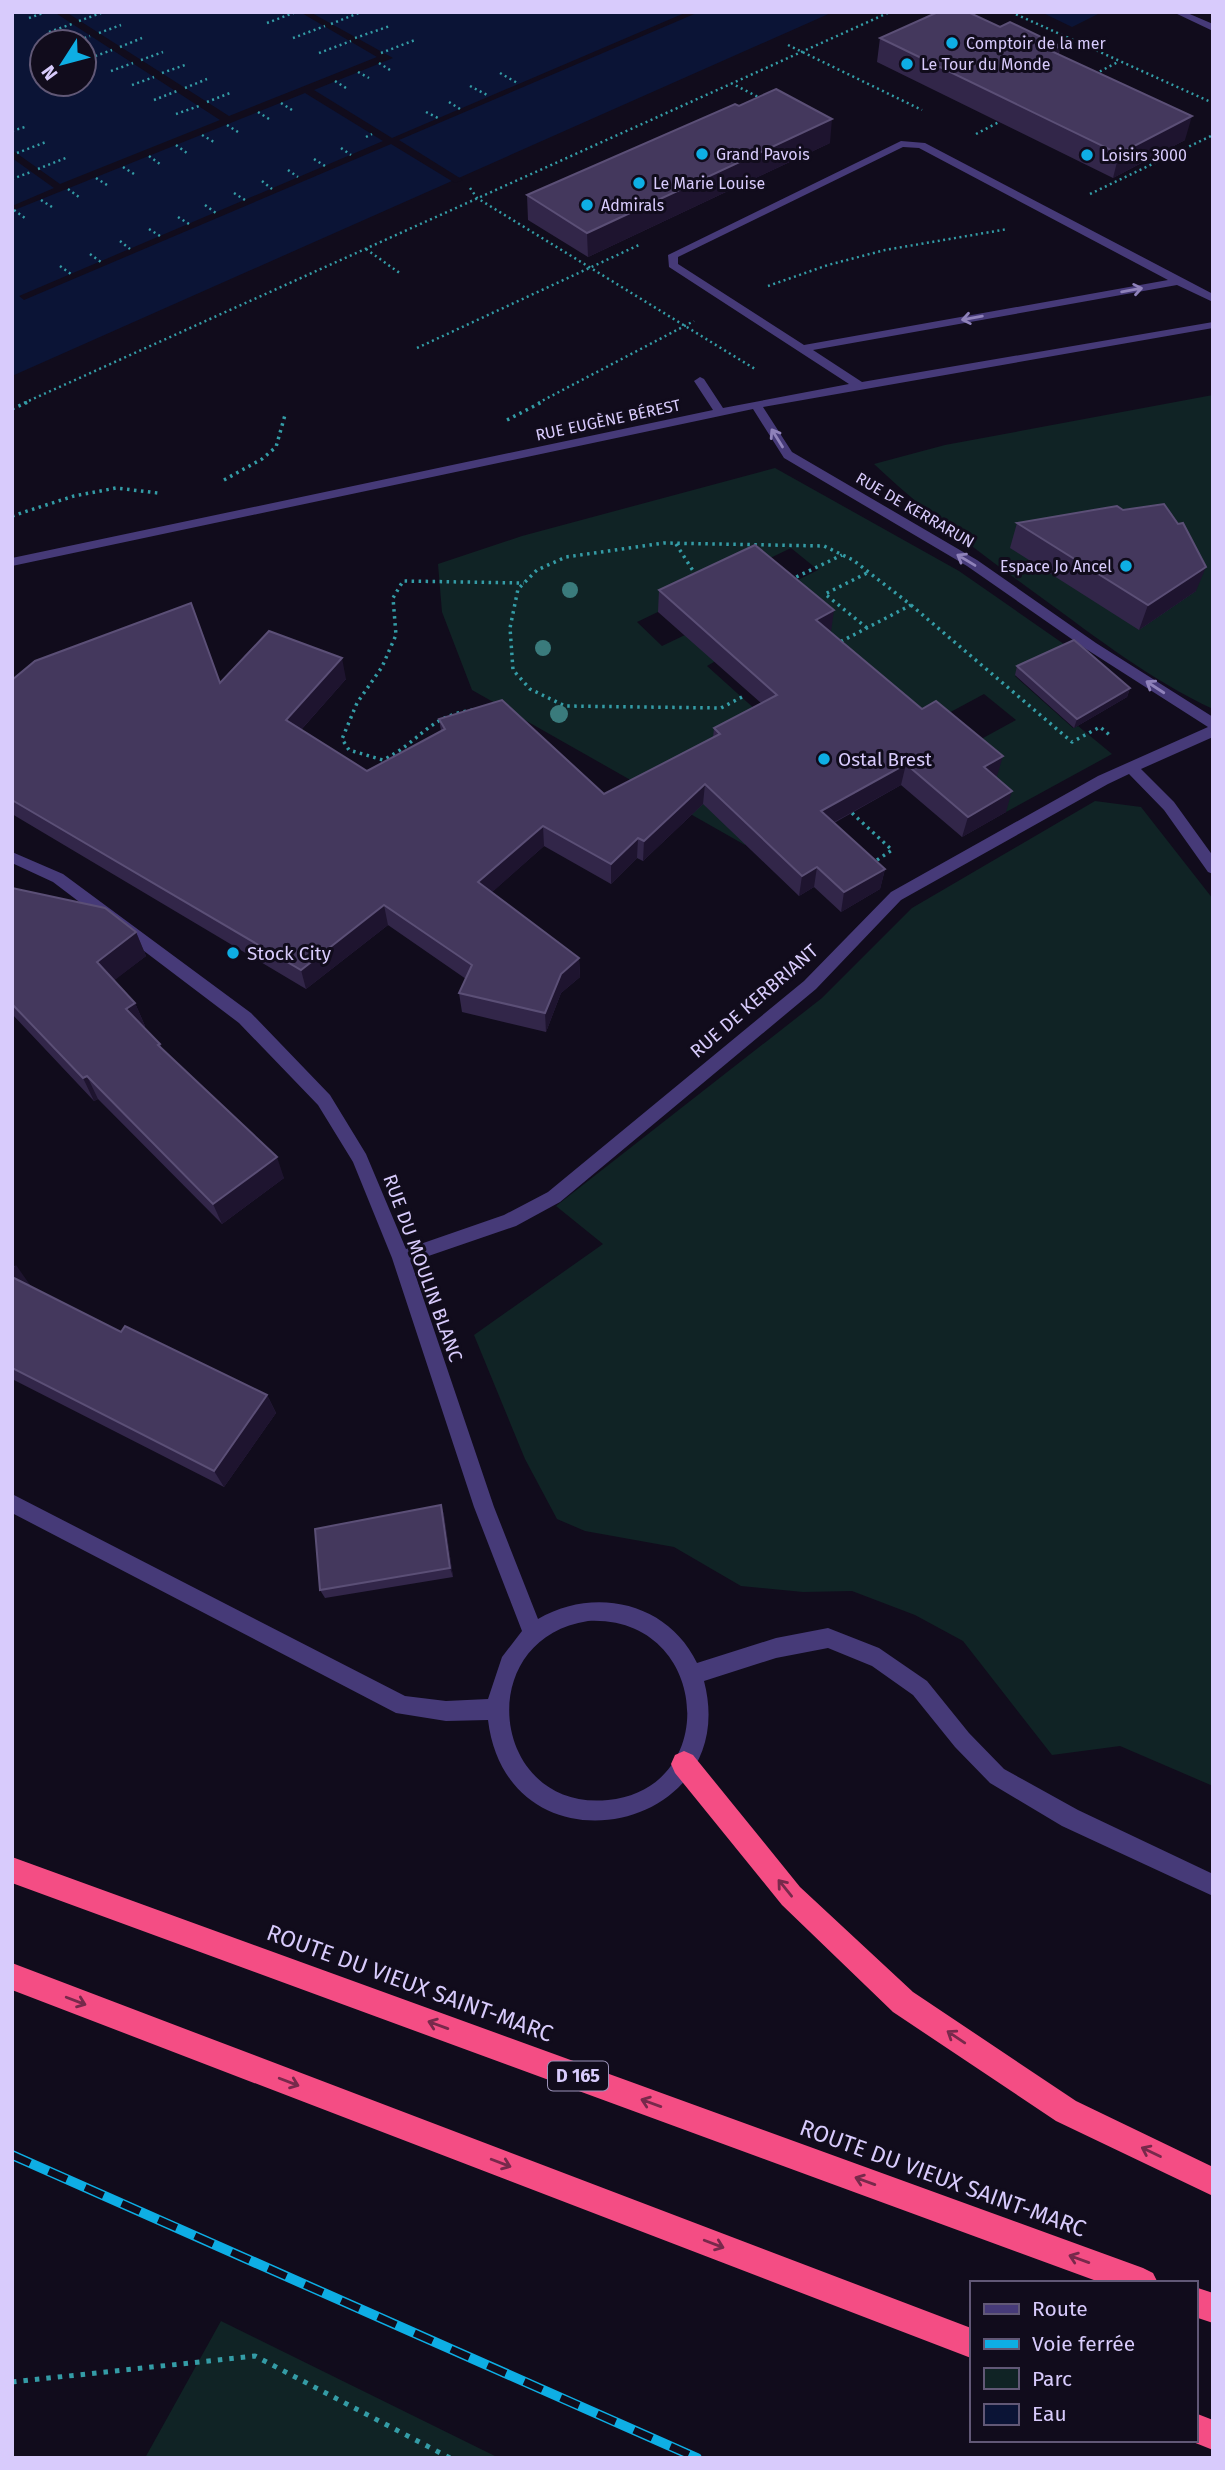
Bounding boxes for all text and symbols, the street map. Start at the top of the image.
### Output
north arrow [28,28,98,98]
place label: Comptoir de la mer [966,34,1107,53]
marker: Comptoir de la mer [944,35,960,51]
place label: Le Tour du Monde [921,55,1051,74]
marker: Le Tour du Monde [899,56,915,72]
text: N [37,61,63,85]
place label: Grand Pavois [716,145,810,164]
marker: Grand Pavois [694,146,710,162]
place label: Loisirs 3000 [1101,146,1187,165]
marker: Loisirs 3000 [1079,147,1095,163]
place label: Le Marie Louise [653,174,765,193]
marker: Le Marie Louise [631,175,647,191]
place label: Admirals [601,196,664,215]
marker: Admirals [579,197,595,213]
one-way arrow [1120,283,1143,296]
one-way arrow [962,312,984,326]
street label: RUE EUGÈNE BÉREST [534,394,683,445]
one-way arrow [770,428,784,448]
street label: RUE DE KERRARUN [852,468,978,552]
one-way arrow [957,553,977,567]
place label: Espace Jo Ancel [1000,557,1112,576]
marker: Espace Jo Ancel [1118,558,1134,574]
one-way arrow [1146,679,1166,693]
place label: Ostal Brest [838,748,932,771]
marker: Ostal Brest [816,751,832,767]
street label: RUE DE KERBRIANT [685,939,823,1063]
place label: Stock City [247,942,332,965]
marker: Stock City [225,945,241,961]
street label: RUE DU MOULIN BLANC [378,1171,468,1365]
one-way arrow [777,1879,793,1897]
street label: ROUTE DU VIEUX SAINT-MARC [263,1918,557,2048]
one-way arrow [65,1995,86,2008]
one-way arrow [427,2018,449,2030]
one-way arrow [947,2030,966,2044]
road number: D 165 [548,2062,608,2090]
one-way arrow [277,2077,299,2089]
one-way arrow [641,2096,663,2108]
street label: ROUTE DU VIEUX SAINT-MARC [796,2113,1090,2243]
one-way arrow [1141,2145,1162,2159]
one-way arrow [490,2158,512,2170]
one-way arrow [855,2174,877,2186]
one-way arrow [702,2239,724,2252]
one-way arrow [1068,2252,1090,2265]
legend [970,2281,1197,2442]
text: Route [1032,2296,1088,2322]
text: Voie ferrée [1032,2331,1135,2357]
text: Parc [1032,2366,1072,2392]
text: Eau [1032,2401,1067,2427]

